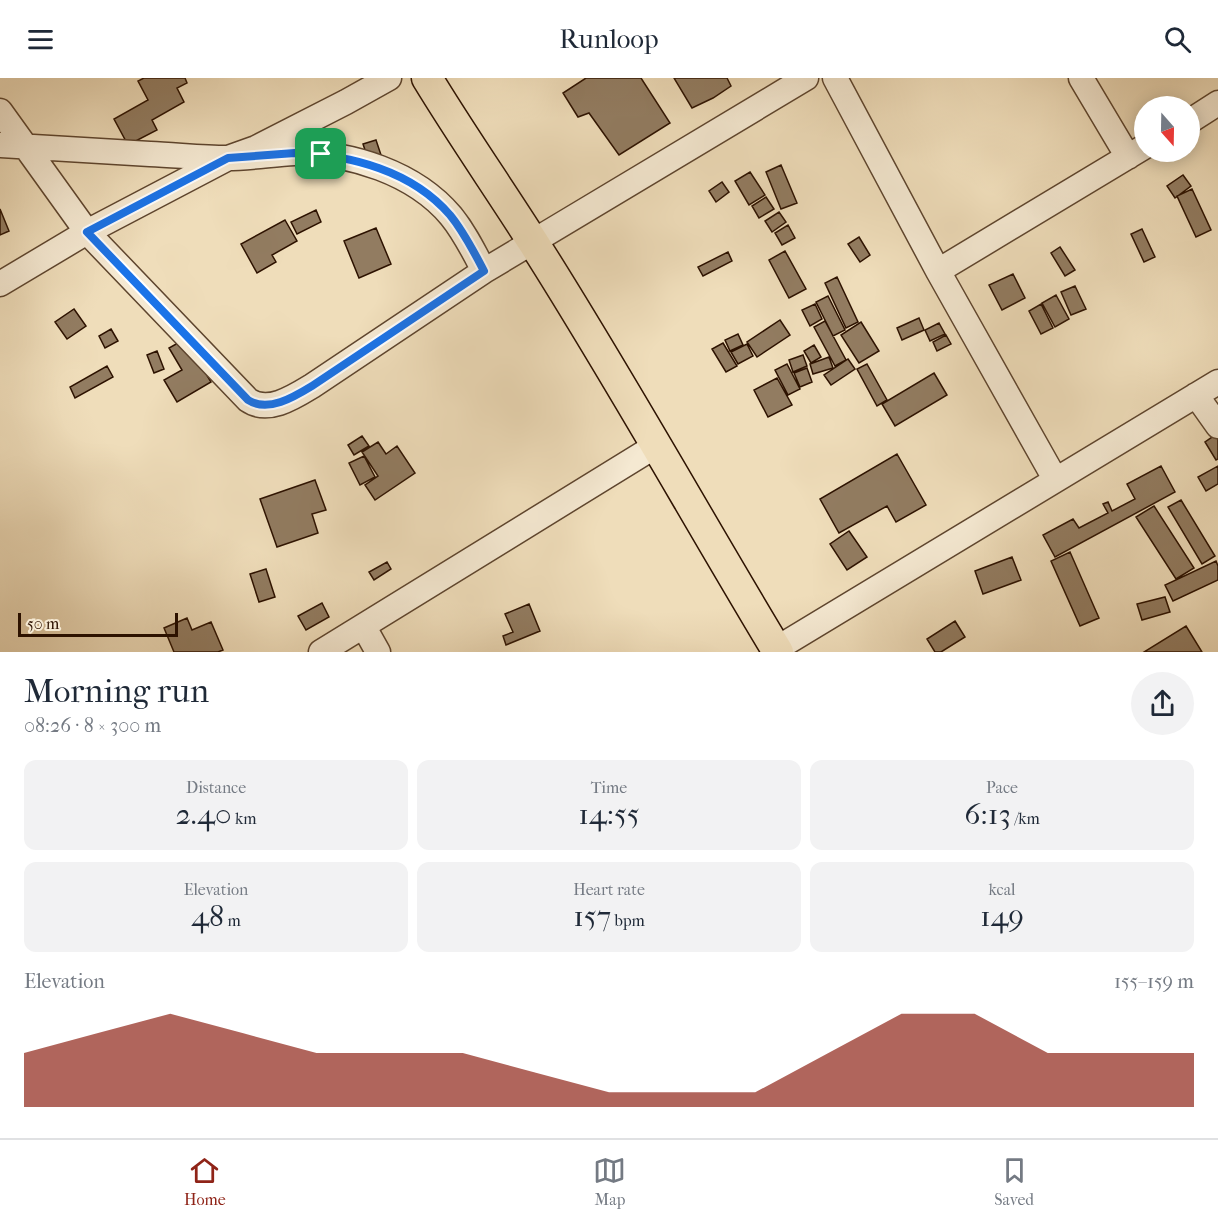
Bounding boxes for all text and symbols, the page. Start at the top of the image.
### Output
icon: menu [24,23,57,56]
text: Runloop [559,23,659,55]
icon: search [1161,23,1194,56]
north arrow [1134,96,1200,162]
map controls [1134,96,1200,162]
pin [295,128,346,179]
icon: arrive [304,137,337,170]
scale bar [18,610,178,638]
text: 50 m [27,614,59,633]
text: Morning run [24,672,209,711]
button: share [1131,672,1194,735]
text: 08:26 · 8 × 300 m [24,714,161,737]
text: Distance [186,778,246,797]
text: Time [591,778,627,797]
text: Pace [986,778,1018,797]
text: 2.40 [175,797,232,832]
text: 14:55 [578,797,640,832]
text: 6:13 [964,797,1011,832]
text: km [232,809,257,828]
text: /km [1011,809,1040,828]
text: Elevation [184,880,248,899]
text: Heart rate [573,880,645,899]
text: kcal [989,880,1015,899]
text: 48 [191,899,224,934]
text: 157 [573,899,611,934]
text: 149 [980,899,1024,934]
text: m [224,911,241,930]
text: bpm [611,911,645,930]
text: Elevation [24,970,105,993]
text: 155–159 m [1114,970,1194,993]
tab: Home [184,1154,226,1209]
tab: Map [593,1154,626,1209]
tab: Saved [994,1154,1034,1209]

